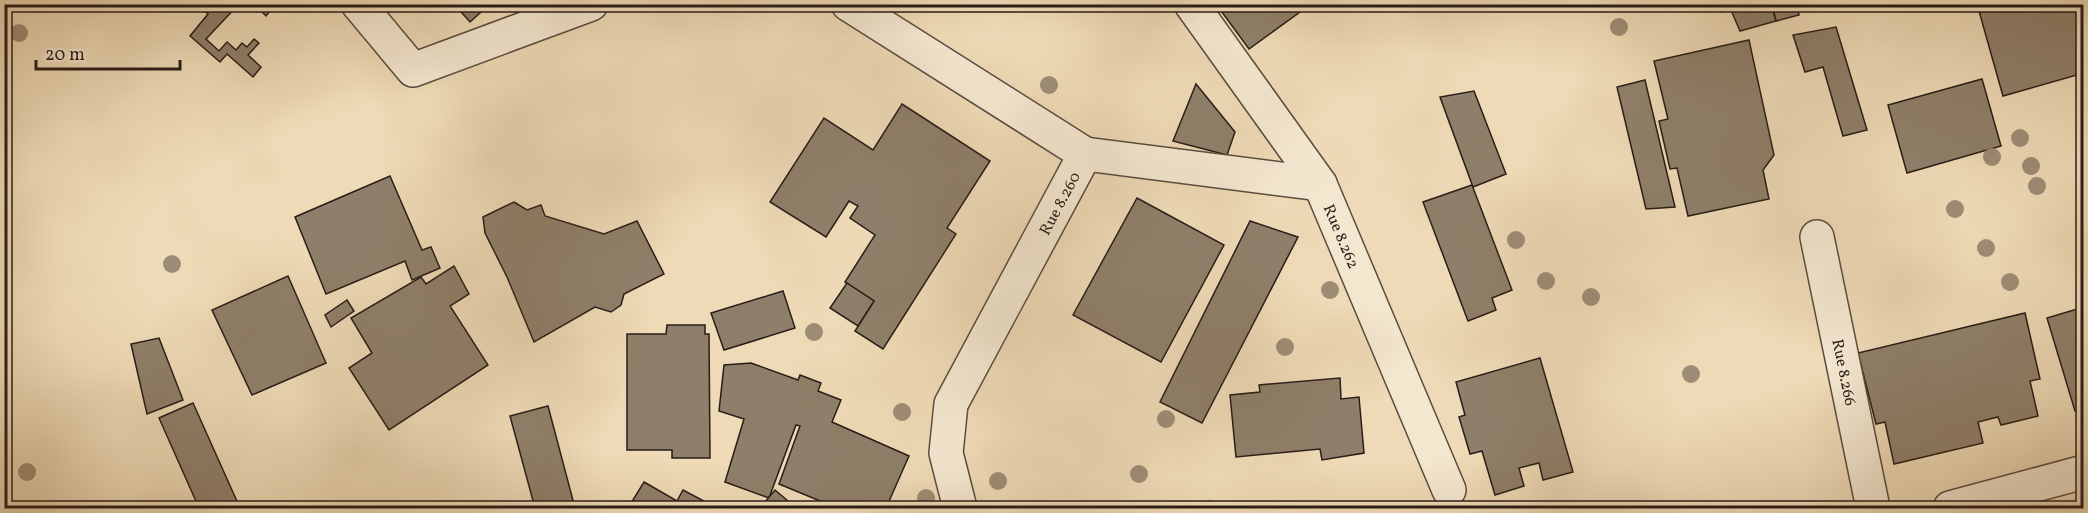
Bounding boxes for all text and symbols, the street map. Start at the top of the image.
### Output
scale bar [36,33,180,71]
text: 20 m [45,43,85,68]
street label: Rue 8.260 [1035,168,1087,240]
street label: Rue 8.262 [1317,201,1363,272]
street label: Rue 8.266 [1825,337,1861,408]

